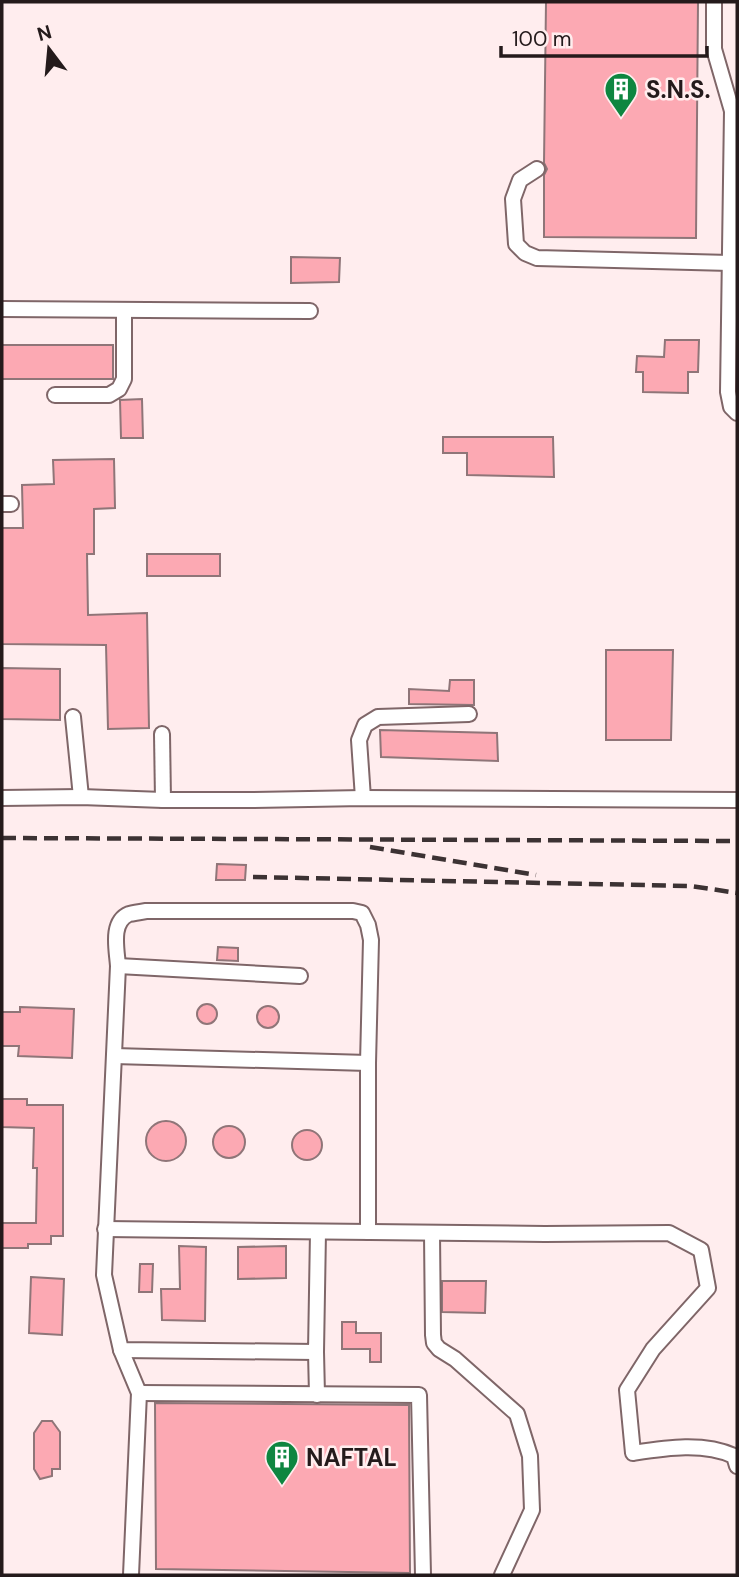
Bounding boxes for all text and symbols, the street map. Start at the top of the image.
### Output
north arrow [14,14,84,84]
scale bar [501,14,708,58]
text: N [34,19,55,47]
text: 100 m [512,25,572,53]
building icon: S.N.S. [602,70,640,119]
place label: S.N.S. [646,74,711,105]
building icon: NAFTAL [263,1438,301,1487]
place label: NAFTAL [306,1442,397,1473]

